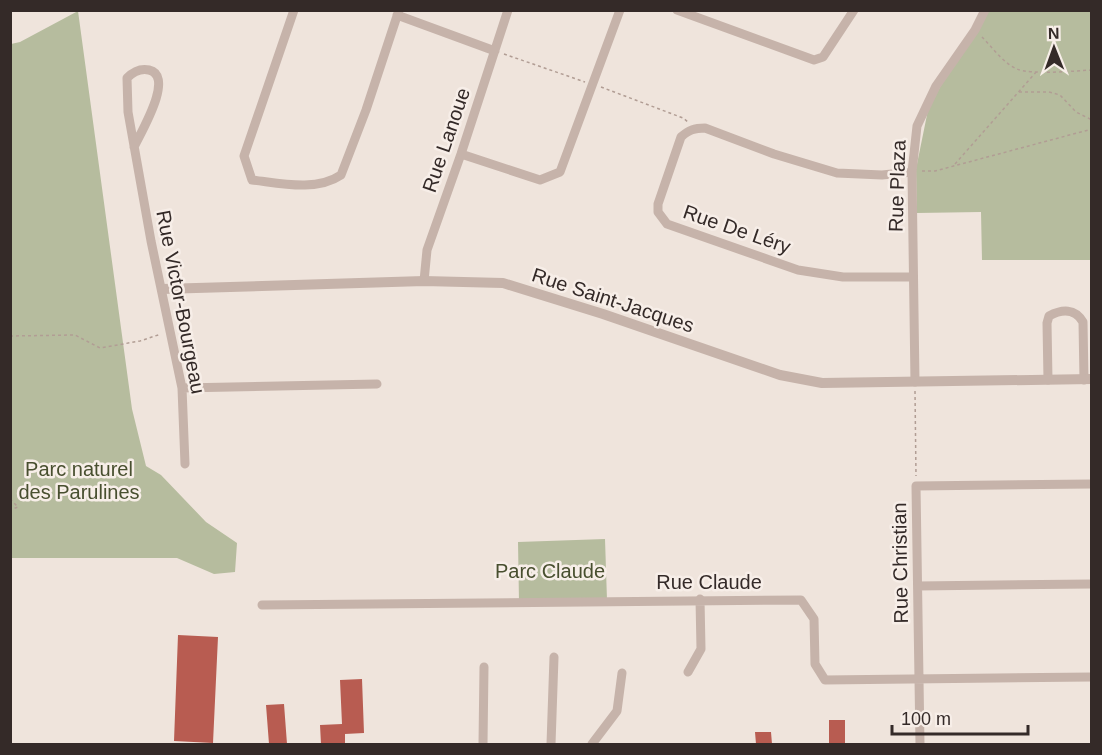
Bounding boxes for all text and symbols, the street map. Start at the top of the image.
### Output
north arrow [1024,18,1084,78]
text: N [1048,25,1060,42]
street label: Rue Lanoue [418,85,474,195]
street label: Rue Plaza [884,139,910,232]
street label: Rue De Léry [680,200,794,258]
street label: Rue Victor-Bourgeau [152,208,210,396]
street label: Rue Saint-Jacques [529,263,697,337]
park label: Parc naturel des Parulines [18,458,140,503]
street label: Rue Christian [888,502,912,624]
park label: Parc Claude [495,560,605,582]
street label: Rue Claude [656,571,762,593]
scale bar [892,698,1028,736]
text: 100 m [901,709,951,729]

